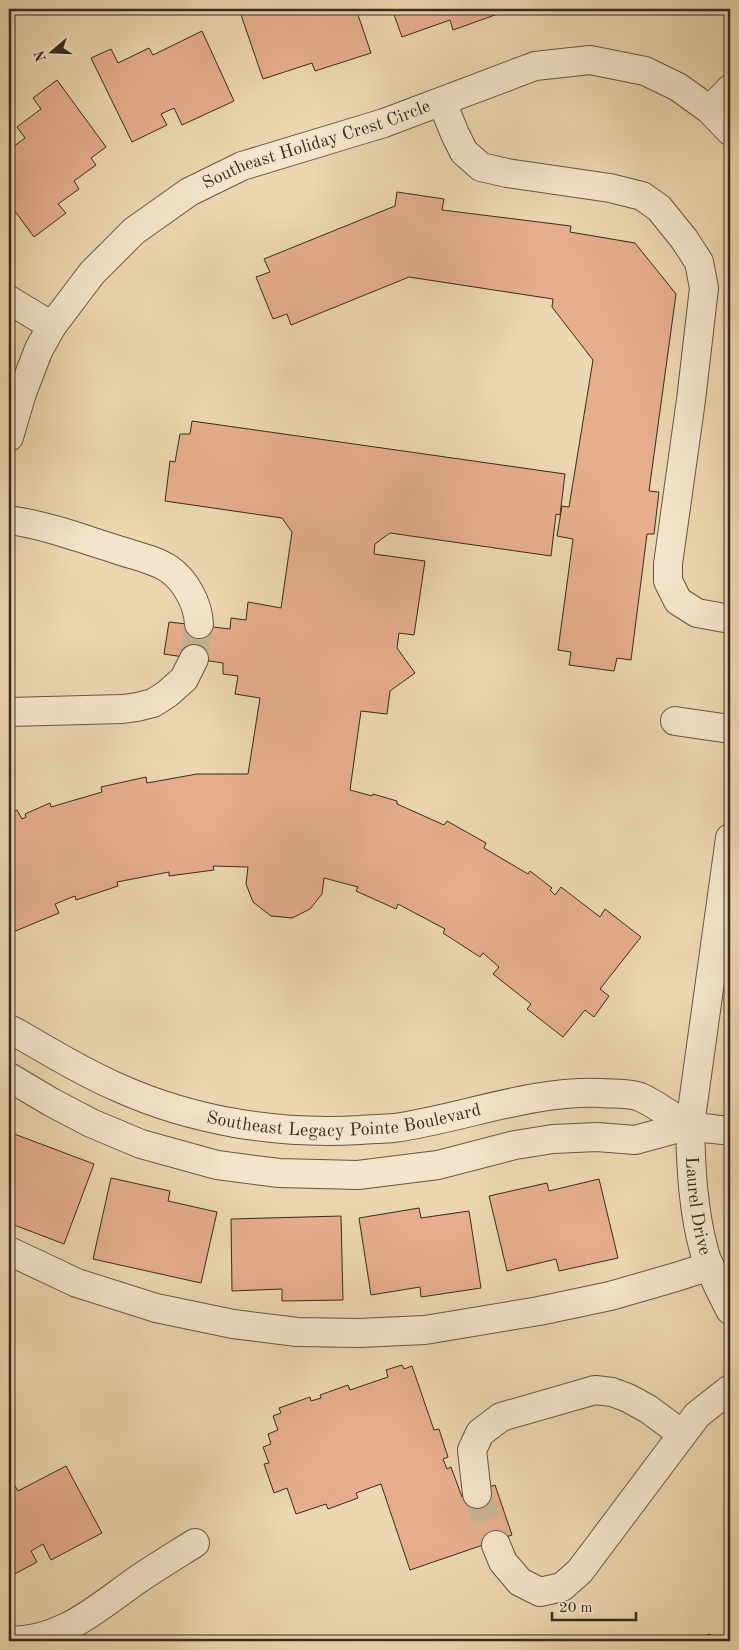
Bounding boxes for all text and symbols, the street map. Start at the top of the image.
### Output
north arrow [28,28,78,78]
text: N [32,48,49,63]
street label: Southeast Holiday Crest Circle [200,97,433,193]
street label: Southeast Legacy Pointe Boulevard [205,1101,483,1140]
street label: Laurel Drive [682,1156,714,1257]
scale bar [552,1590,635,1622]
text: 20 m [559,1601,593,1616]

